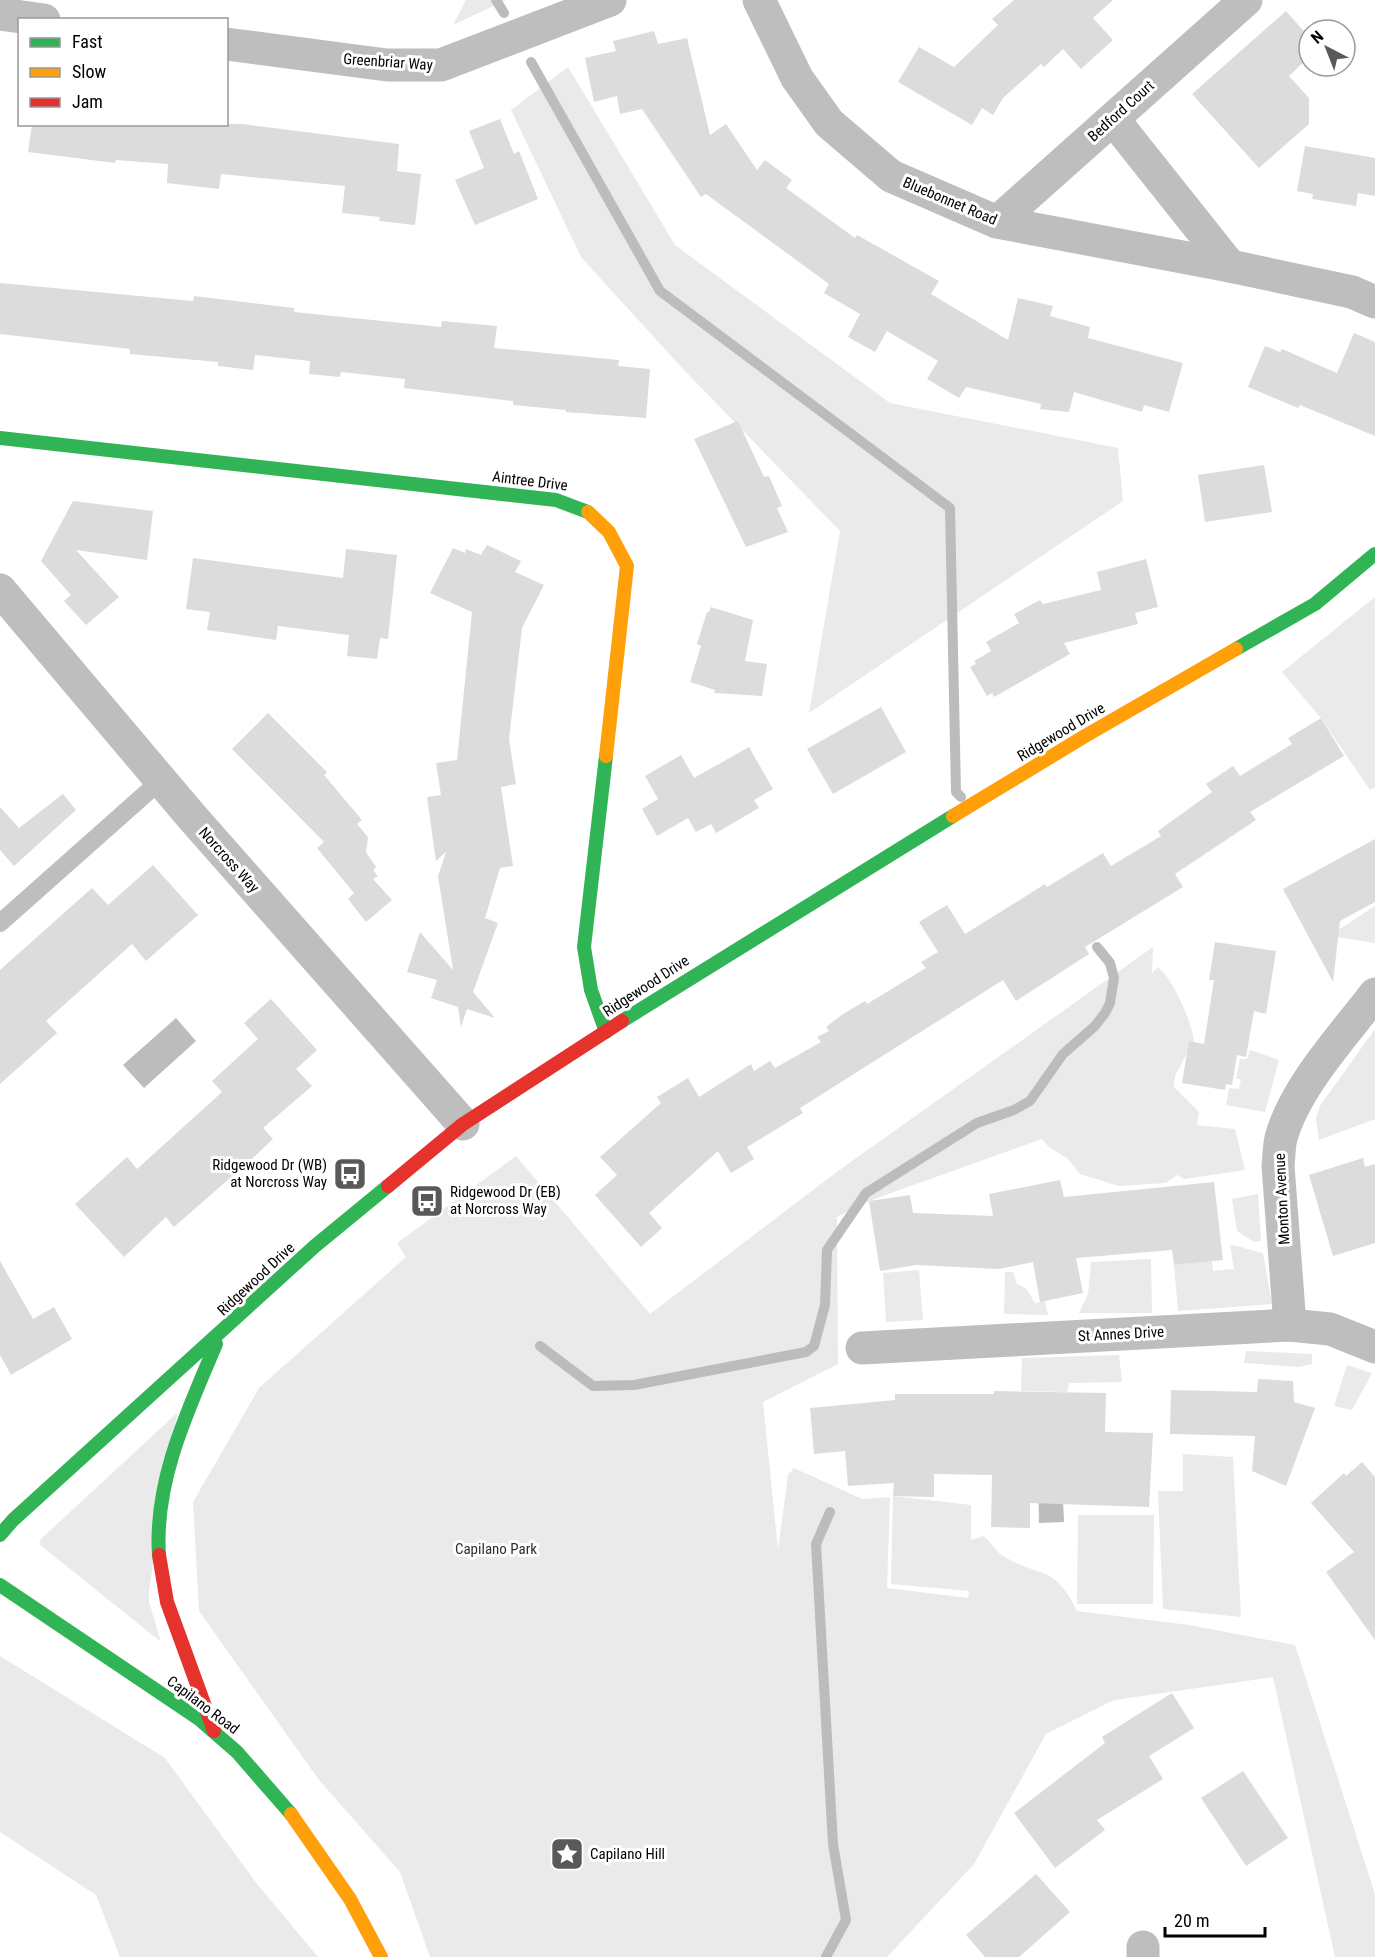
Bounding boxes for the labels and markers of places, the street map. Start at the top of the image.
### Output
place label: Ridgewood Dr (WB) at Norcross Way [212,1156,327,1191]
bus stop icon: Ridgewood Dr (WB) at Norcross Way [332,1156,368,1192]
bus stop icon: Ridgewood Dr (EB) at Norcross Way [409,1183,445,1219]
place label: Ridgewood Dr (EB) at Norcross Way [450,1183,561,1218]
place icon: Capilano Hill [549,1836,585,1872]
place label: Capilano Hill [590,1845,665,1863]

